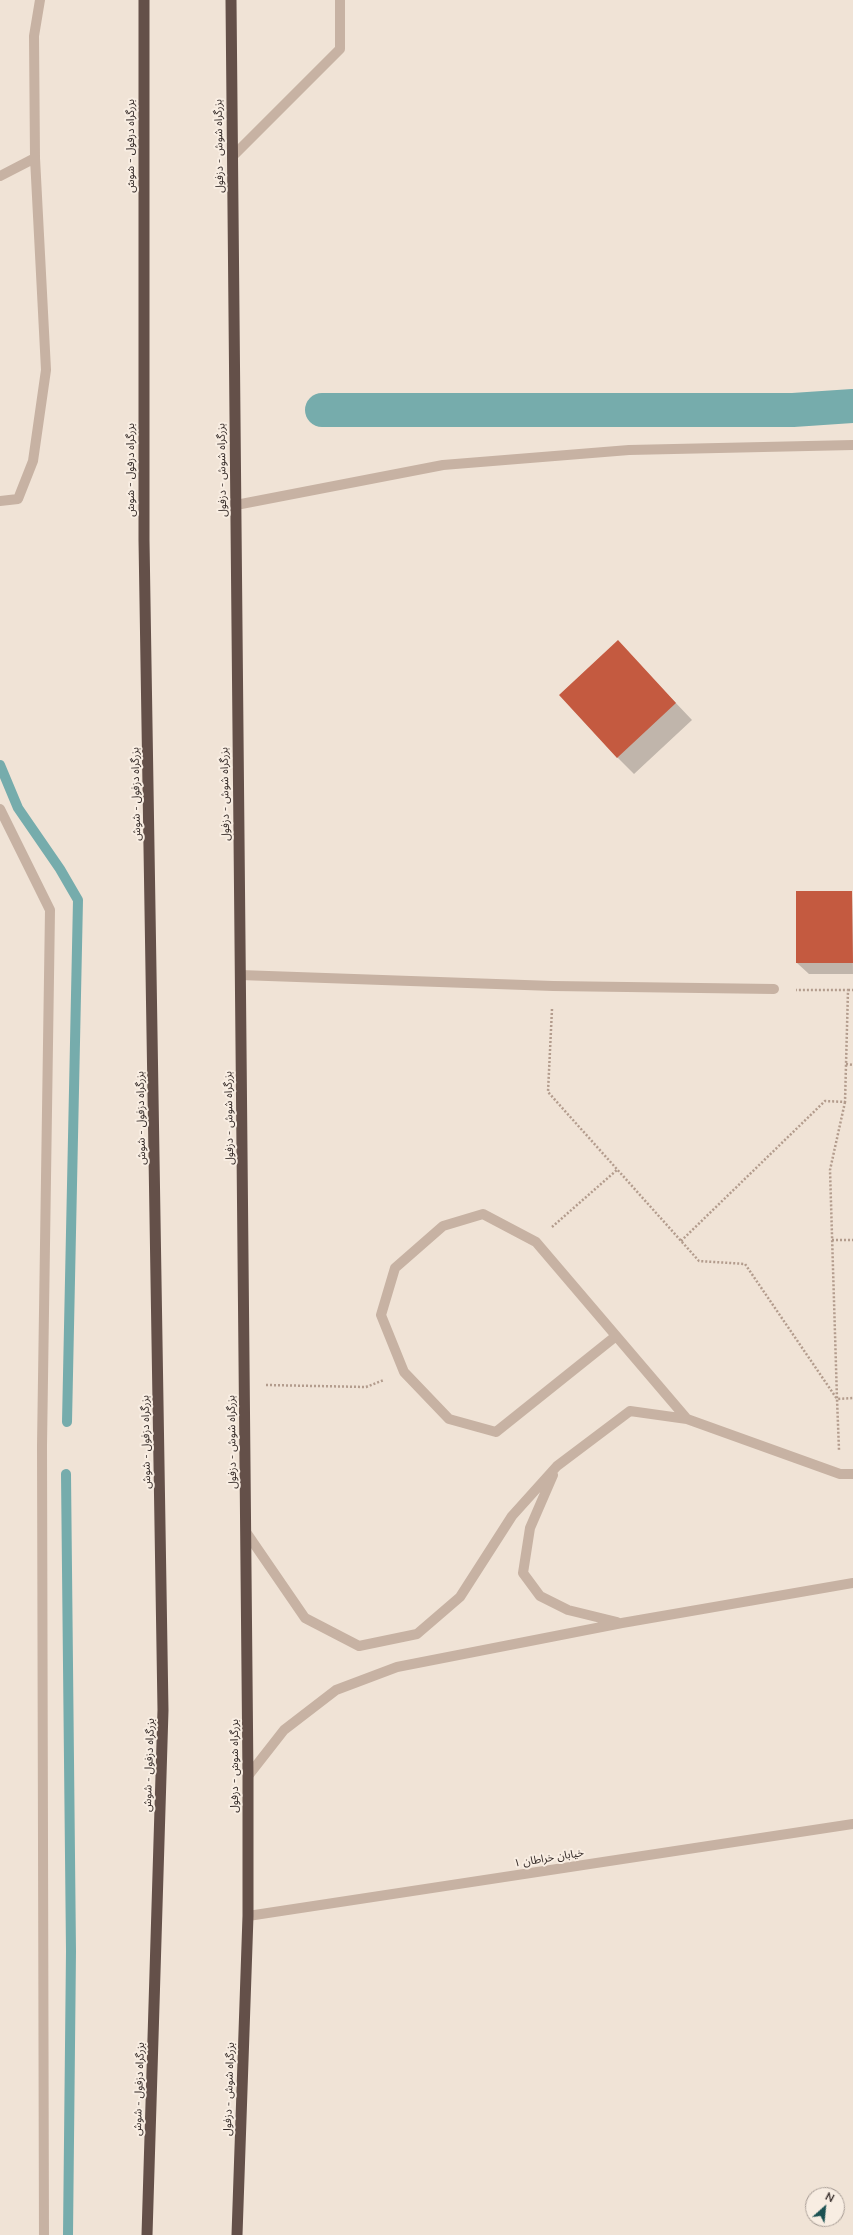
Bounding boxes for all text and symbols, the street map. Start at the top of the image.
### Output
street label: بزرگراه دزفول - شوش [124,99,138,193]
street label: بزرگراه شوش - دزفول [212,99,226,193]
street label: بزرگراه دزفول - شوش [124,423,138,517]
street label: بزرگراه شوش - دزفول [215,423,229,517]
street label: بزرگراه دزفول - شوش [129,747,143,841]
street label: بزرگراه شوش - دزفول [218,747,232,841]
street label: بزرگراه دزفول - شوش [134,1071,148,1165]
street label: بزرگراه شوش - دزفول [222,1071,236,1165]
street label: بزرگراه دزفول - شوش [139,1395,153,1489]
street label: بزرگراه شوش - دزفول [225,1395,239,1489]
street label: بزرگراه دزفول - شوش [141,1718,157,1812]
street label: بزرگراه شوش - دزفول [228,1719,242,1813]
street label: خیابان خراطان ۱ [513,1846,585,1870]
street label: بزرگراه دزفول - شوش [131,2042,147,2136]
street label: بزرگراه شوش - دزفول [221,2042,237,2136]
north arrow [805,2187,845,2227]
text: N [823,2189,837,2205]

